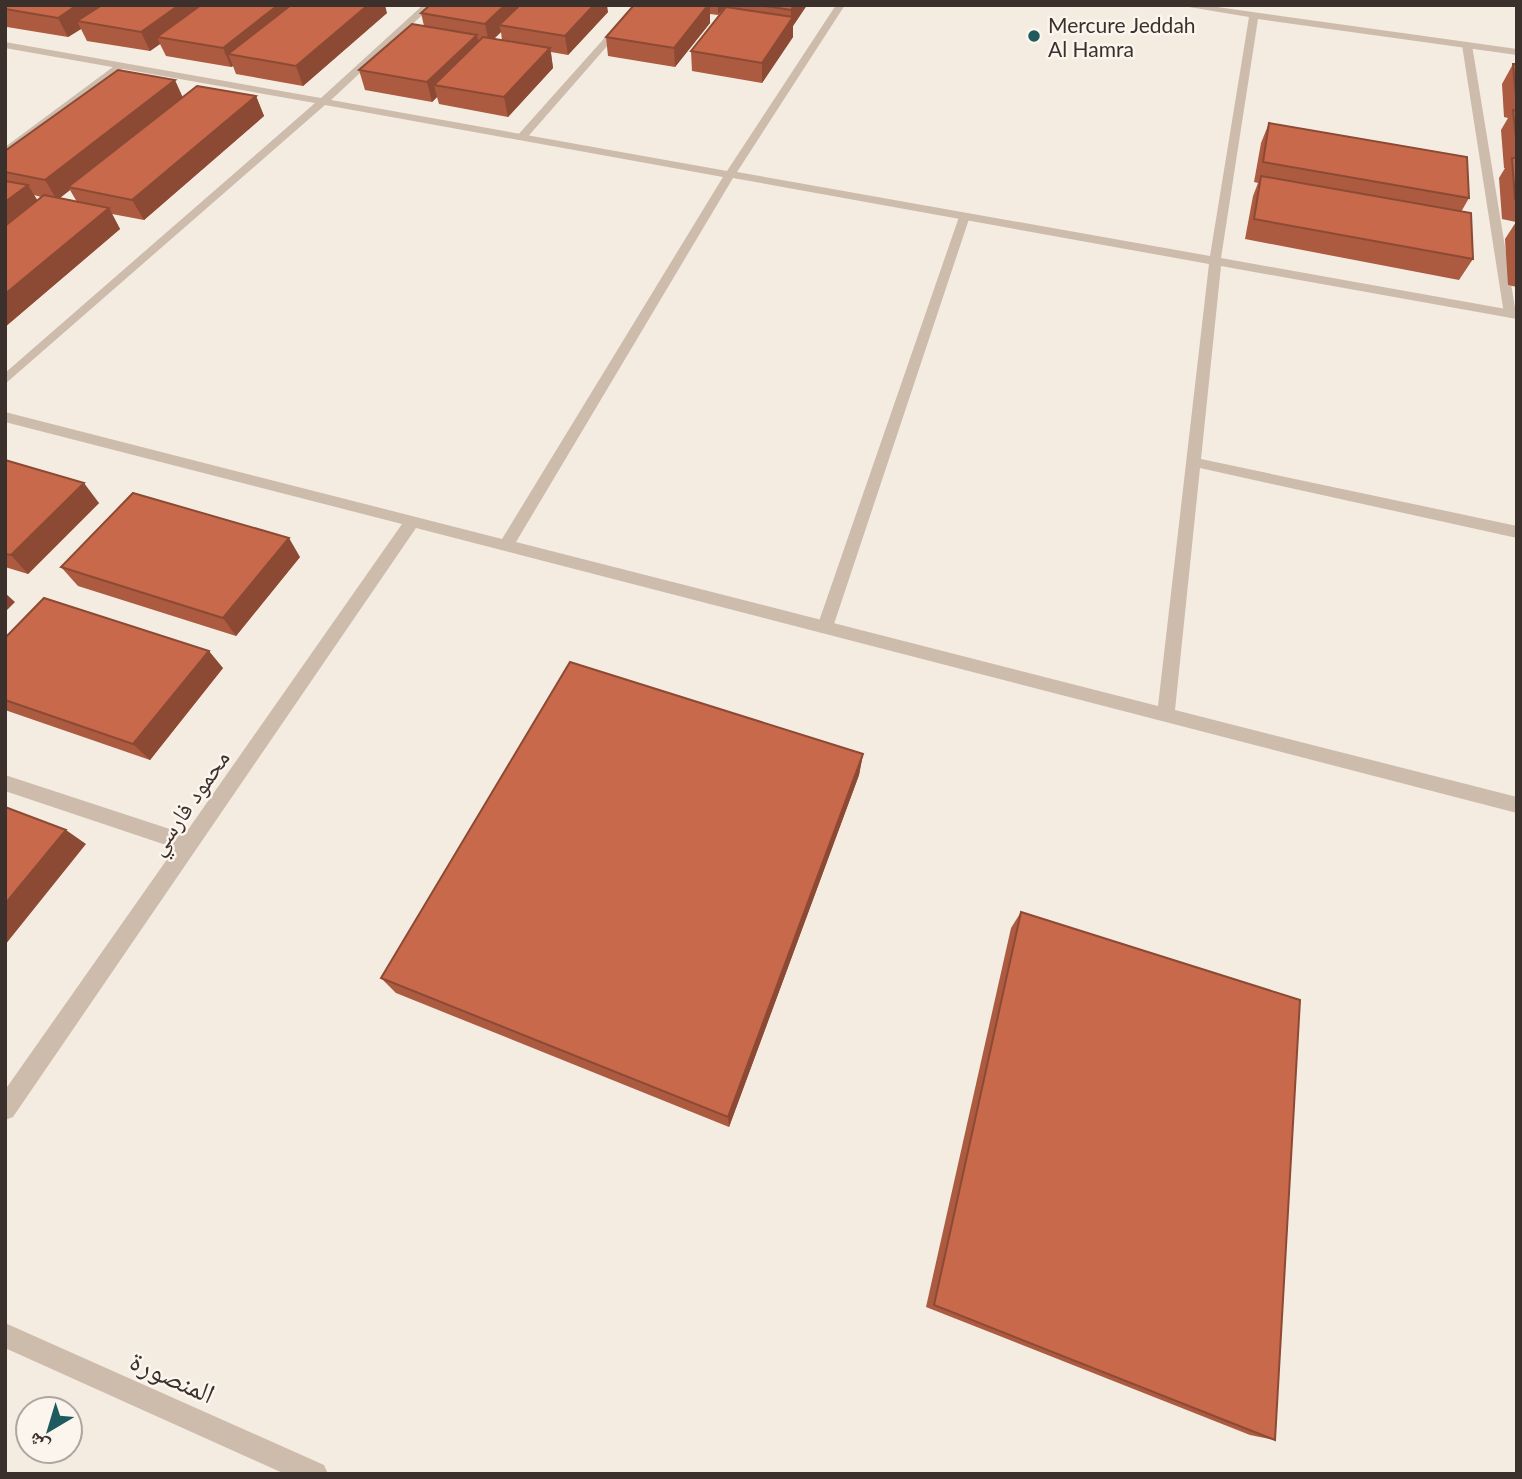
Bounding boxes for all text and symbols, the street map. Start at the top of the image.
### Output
place label: Mercure Jeddah Al Hamra [1048,12,1196,61]
marker: Mercure Jeddah Al Hamra [1026,28,1042,44]
street label: محمود فارسي [141,744,240,864]
street label: المنصورة [125,1342,221,1410]
north arrow [14,1395,84,1465]
text: ش [23,1428,54,1459]

